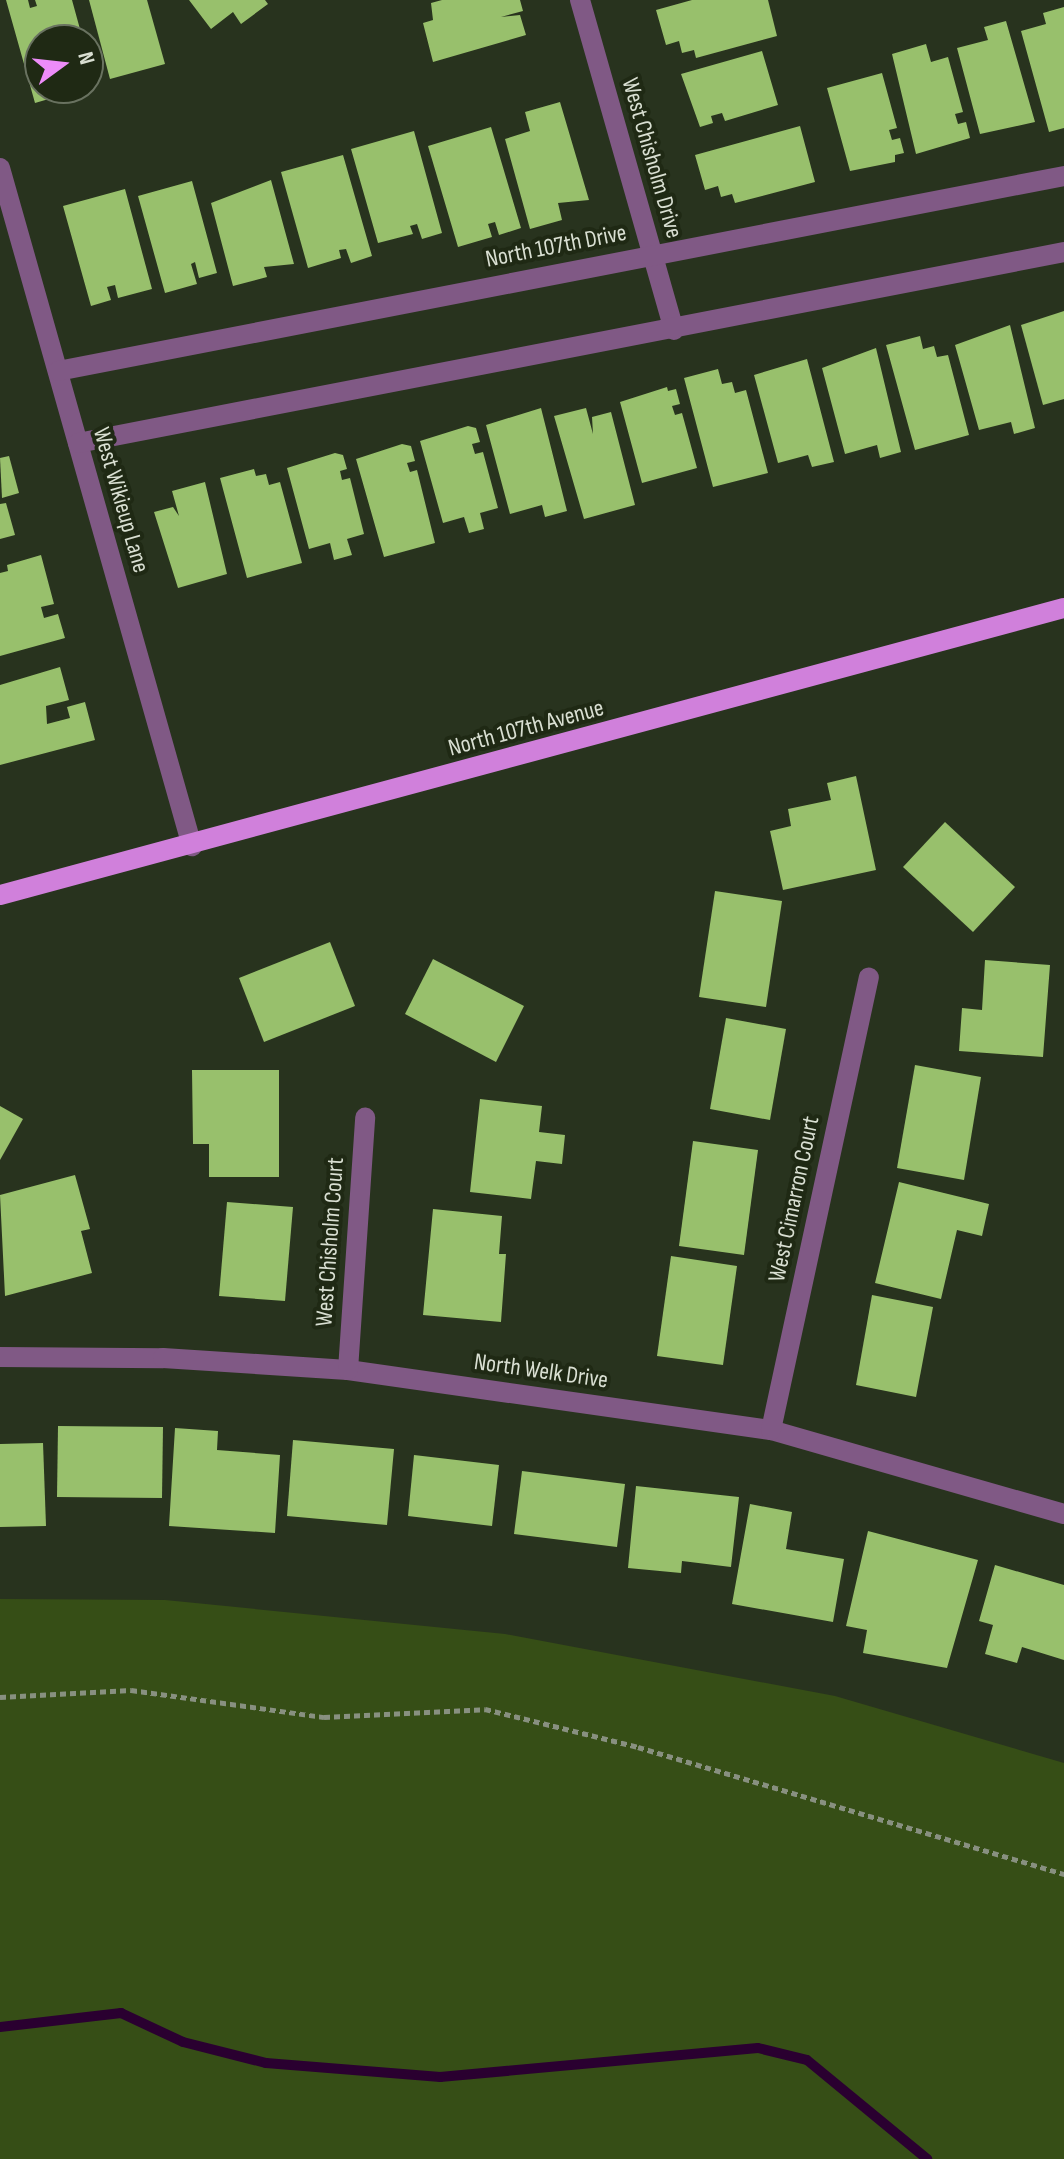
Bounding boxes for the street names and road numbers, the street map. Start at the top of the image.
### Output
street label: West Chisholm Drive [615,75,689,241]
street label: North 107th Drive [483,218,629,274]
street label: West Wikieup Lane [87,424,155,576]
street label: North 107th Avenue [445,693,607,763]
street label: West Cimarron Court [762,1113,826,1285]
street label: West Chisholm Court [310,1156,350,1328]
street label: North Welk Drive [472,1347,610,1395]

